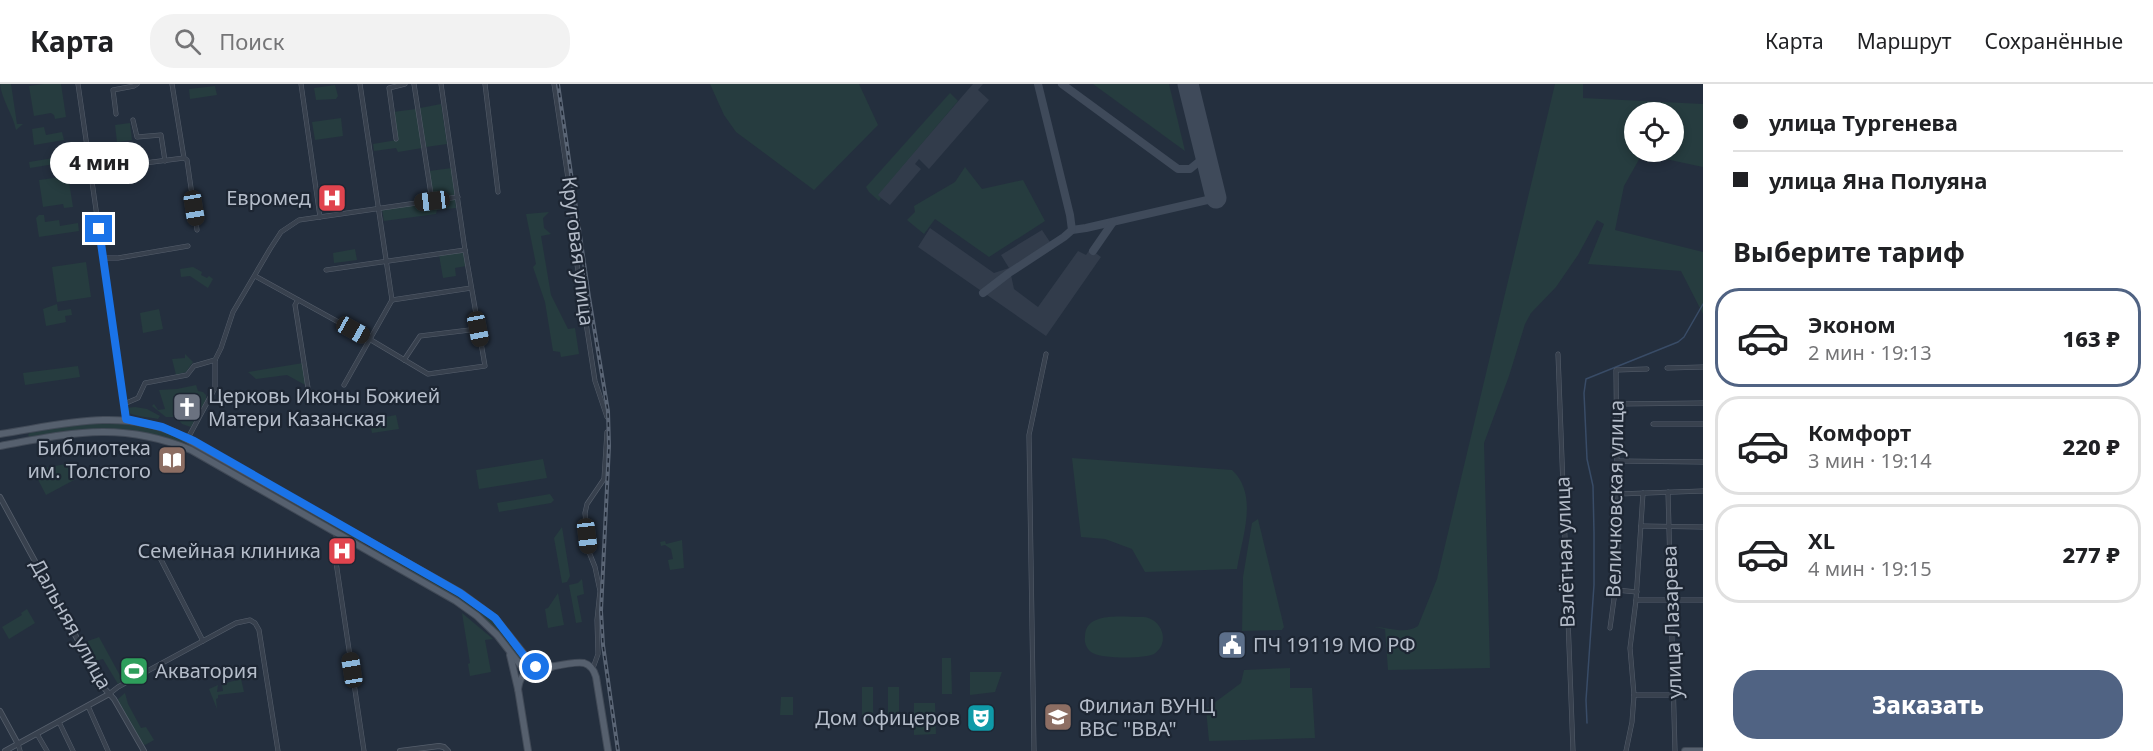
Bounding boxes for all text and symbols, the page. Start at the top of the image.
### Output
search box [150,14,570,68]
text: Карта [30,22,114,60]
icon: search [171,25,204,58]
text: Поиск [219,26,285,56]
text: Карта [1765,27,1824,55]
text: Маршрут [1857,27,1952,55]
text: Сохранённые [1985,27,2123,55]
map controls [1624,102,1684,162]
button: locate [1624,102,1684,162]
text: улица Тургенева [1769,107,1958,137]
callout: 4 мин [50,142,148,184]
text: 4 мин [69,149,130,176]
text: улица Яна Полуяна [1769,165,1987,195]
street label: Круговая улица [556,175,601,327]
hospital icon: Евромед [316,182,348,214]
place label: Евромед [226,184,311,211]
car [182,189,206,227]
car [413,190,451,212]
route end [85,215,112,242]
text: Выберите тариф [1733,233,1965,270]
text: Эконом [1808,309,1896,339]
car [466,310,490,348]
icon: car [1736,311,1790,365]
car [333,313,373,347]
text: 163 ₽ [2063,323,2120,353]
text: 2 мин · 19:13 [1808,339,1932,366]
place label: Церковь Иконы Божией Матери Казанская [208,382,440,432]
church icon: Церковь Иконы Божией Матери Казанская [171,391,203,423]
street label: Величковская улица [1599,400,1630,598]
text: Комфорт [1808,417,1911,447]
icon: car [1736,419,1790,473]
text: 220 ₽ [2063,431,2120,461]
place label: Библиотека им. Толстого [27,434,151,484]
library icon: Библиотека им. Толстого [156,444,188,476]
text: 3 мин · 19:14 [1808,447,1932,474]
street label: Взлётная улица [1548,476,1581,628]
car [576,517,598,555]
text: XL [1808,525,1835,555]
icon: car [1736,527,1790,581]
hospital icon: Семейная клиника [326,535,358,567]
place label: Семейная клиника [137,537,321,564]
text: 277 ₽ [2063,539,2120,569]
street label: улица Лазарева [1655,545,1688,699]
street label: Дальняя улица [24,554,119,694]
text: 4 мин · 19:15 [1808,555,1932,582]
public building icon: ПЧ 19119 МО РФ [1216,629,1248,661]
place label: ПЧ 19119 МО РФ [1253,631,1416,658]
car [340,651,364,689]
route start [522,653,549,680]
sports icon: Акватория [118,655,150,687]
place label: Акватория [155,657,258,684]
button: Заказать [1733,670,2123,739]
place label: Филиал ВУНЦ ВВС "ВВА" [1079,692,1215,742]
school or university icon: Филиал ВУНЦ ВВС "ВВА" [1042,701,1074,733]
theatre icon: Дом офицеров [965,702,997,734]
place label: Дом офицеров [815,704,960,731]

